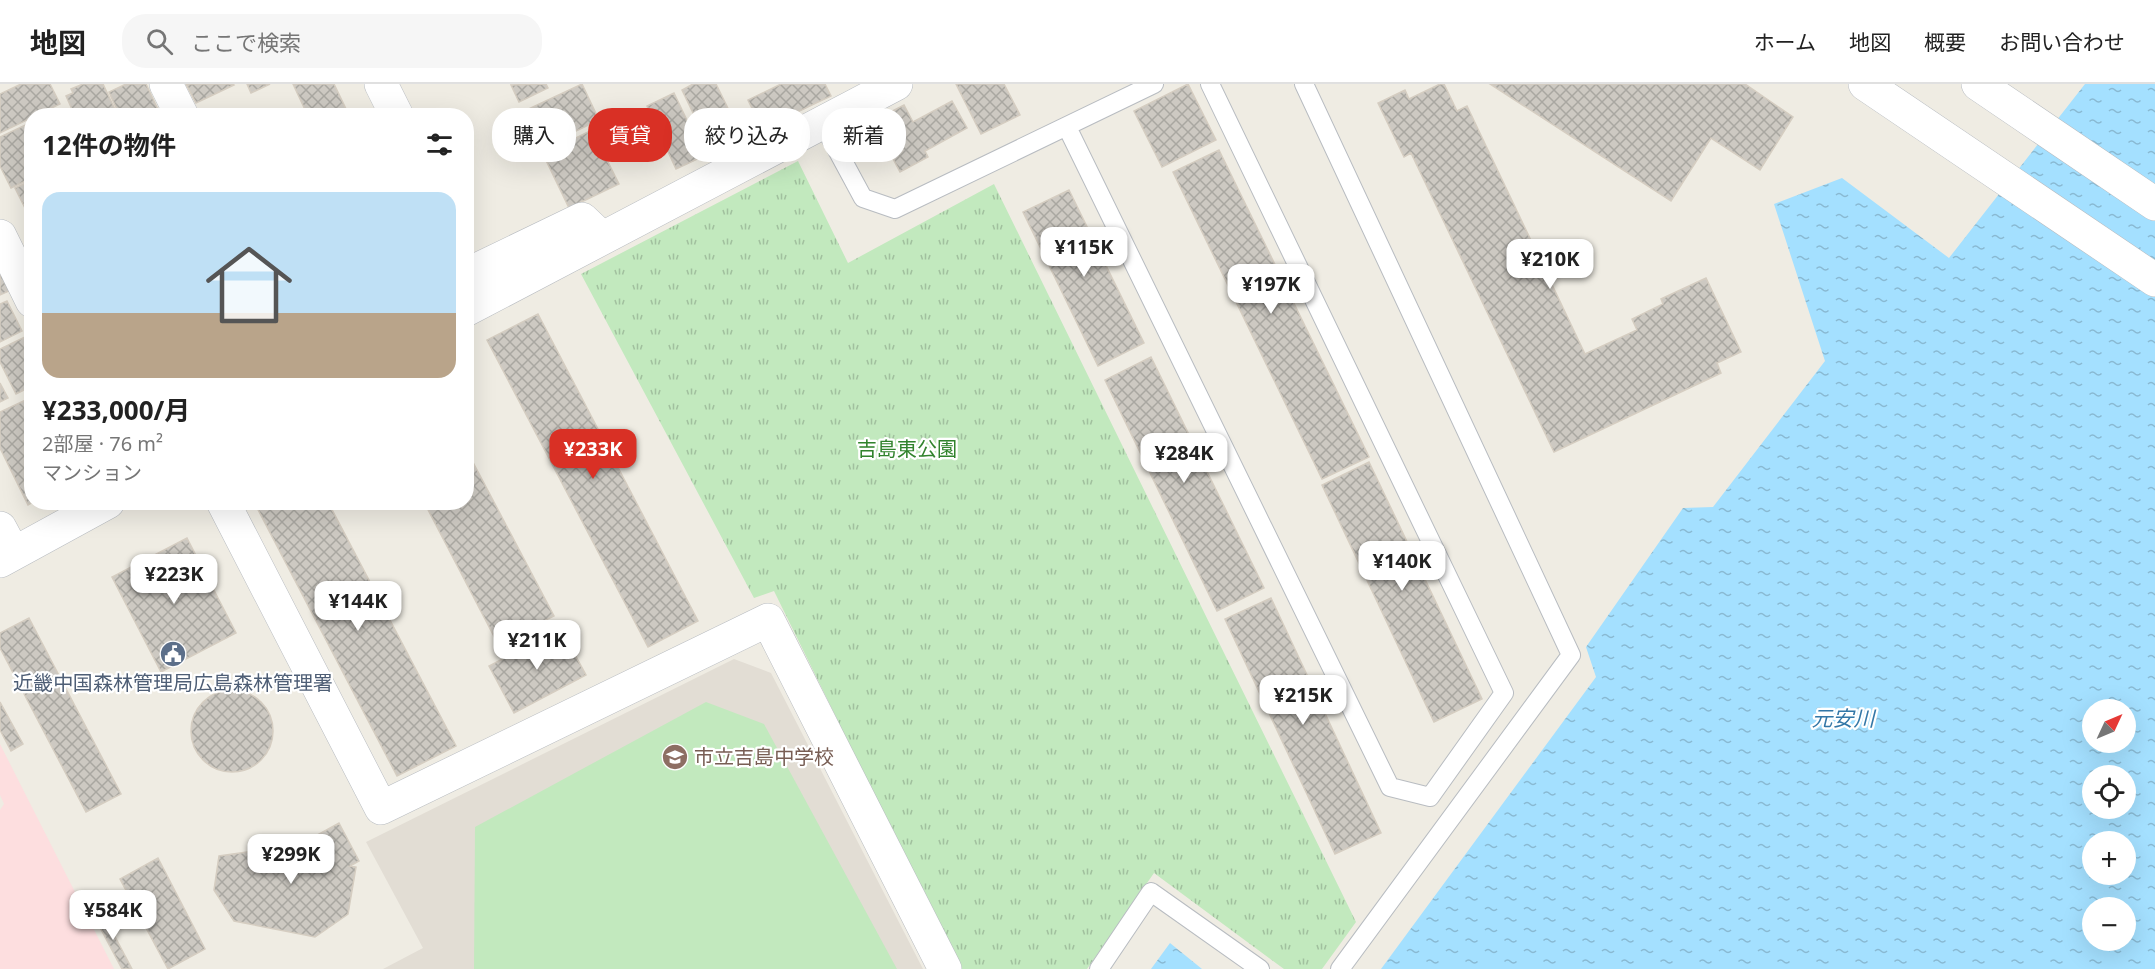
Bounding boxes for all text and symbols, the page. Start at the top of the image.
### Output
search box [122,14,542,68]
text: 地図 [30,23,86,61]
icon: search [143,25,176,58]
text: ここで検索 [191,27,301,57]
text: ホーム [1754,28,1816,56]
text: 地図 [1849,28,1891,56]
text: 概要 [1924,28,1966,56]
text: お問い合わせ [1999,28,2125,56]
chip: 購入 [492,108,576,162]
chip: 賃貸 [588,108,672,162]
chip: 絞り込み [684,108,810,162]
chip: 新着 [822,108,906,162]
text: 12件の物件 [42,127,176,163]
icon: filters [423,128,456,161]
pin: ¥115K [1042,227,1126,278]
icon: home [195,231,303,339]
text: ¥115K [1054,233,1114,260]
pin: ¥210K [1508,239,1592,290]
text: ¥210K [1520,245,1580,272]
pin: ¥197K [1229,264,1313,315]
text: ¥197K [1241,270,1301,297]
text: ¥233,000/月 [42,392,190,428]
pin: ¥233K [551,429,635,480]
text: 2部屋 · 76 m² [42,430,163,457]
pin: ¥284K [1142,433,1226,484]
text: ¥233K [563,435,623,462]
park label: 吉島東公園 [857,435,957,462]
text: ¥284K [1154,439,1214,466]
text: マンション [42,459,142,486]
pin: ¥140K [1360,541,1444,592]
text: ¥140K [1372,547,1432,574]
pin: ¥223K [132,554,216,605]
text: ¥223K [144,560,204,587]
pin: ¥144K [316,581,400,632]
text: ¥144K [328,587,388,614]
pin: ¥211K [495,620,579,671]
text: ¥211K [507,626,567,653]
public building icon: 近畿中国森林管理局広島森林管理署 [158,639,188,669]
place label: 近畿中国森林管理局広島森林管理署 [13,669,333,696]
pin: ¥215K [1261,675,1345,726]
text: ¥215K [1273,681,1333,708]
north arrow [2082,699,2136,753]
map controls [2082,699,2136,951]
water label: 元安川 [1812,704,1876,732]
school or university icon: 市立吉島中学校 [660,742,690,772]
place label: 市立吉島中学校 [694,743,834,770]
button: locate [2082,765,2136,819]
button: + [2082,831,2136,885]
pin: ¥299K [249,834,333,885]
text: ¥299K [261,840,321,867]
pin: ¥584K [71,890,155,941]
text: ¥584K [83,896,143,923]
button: − [2082,897,2136,951]

